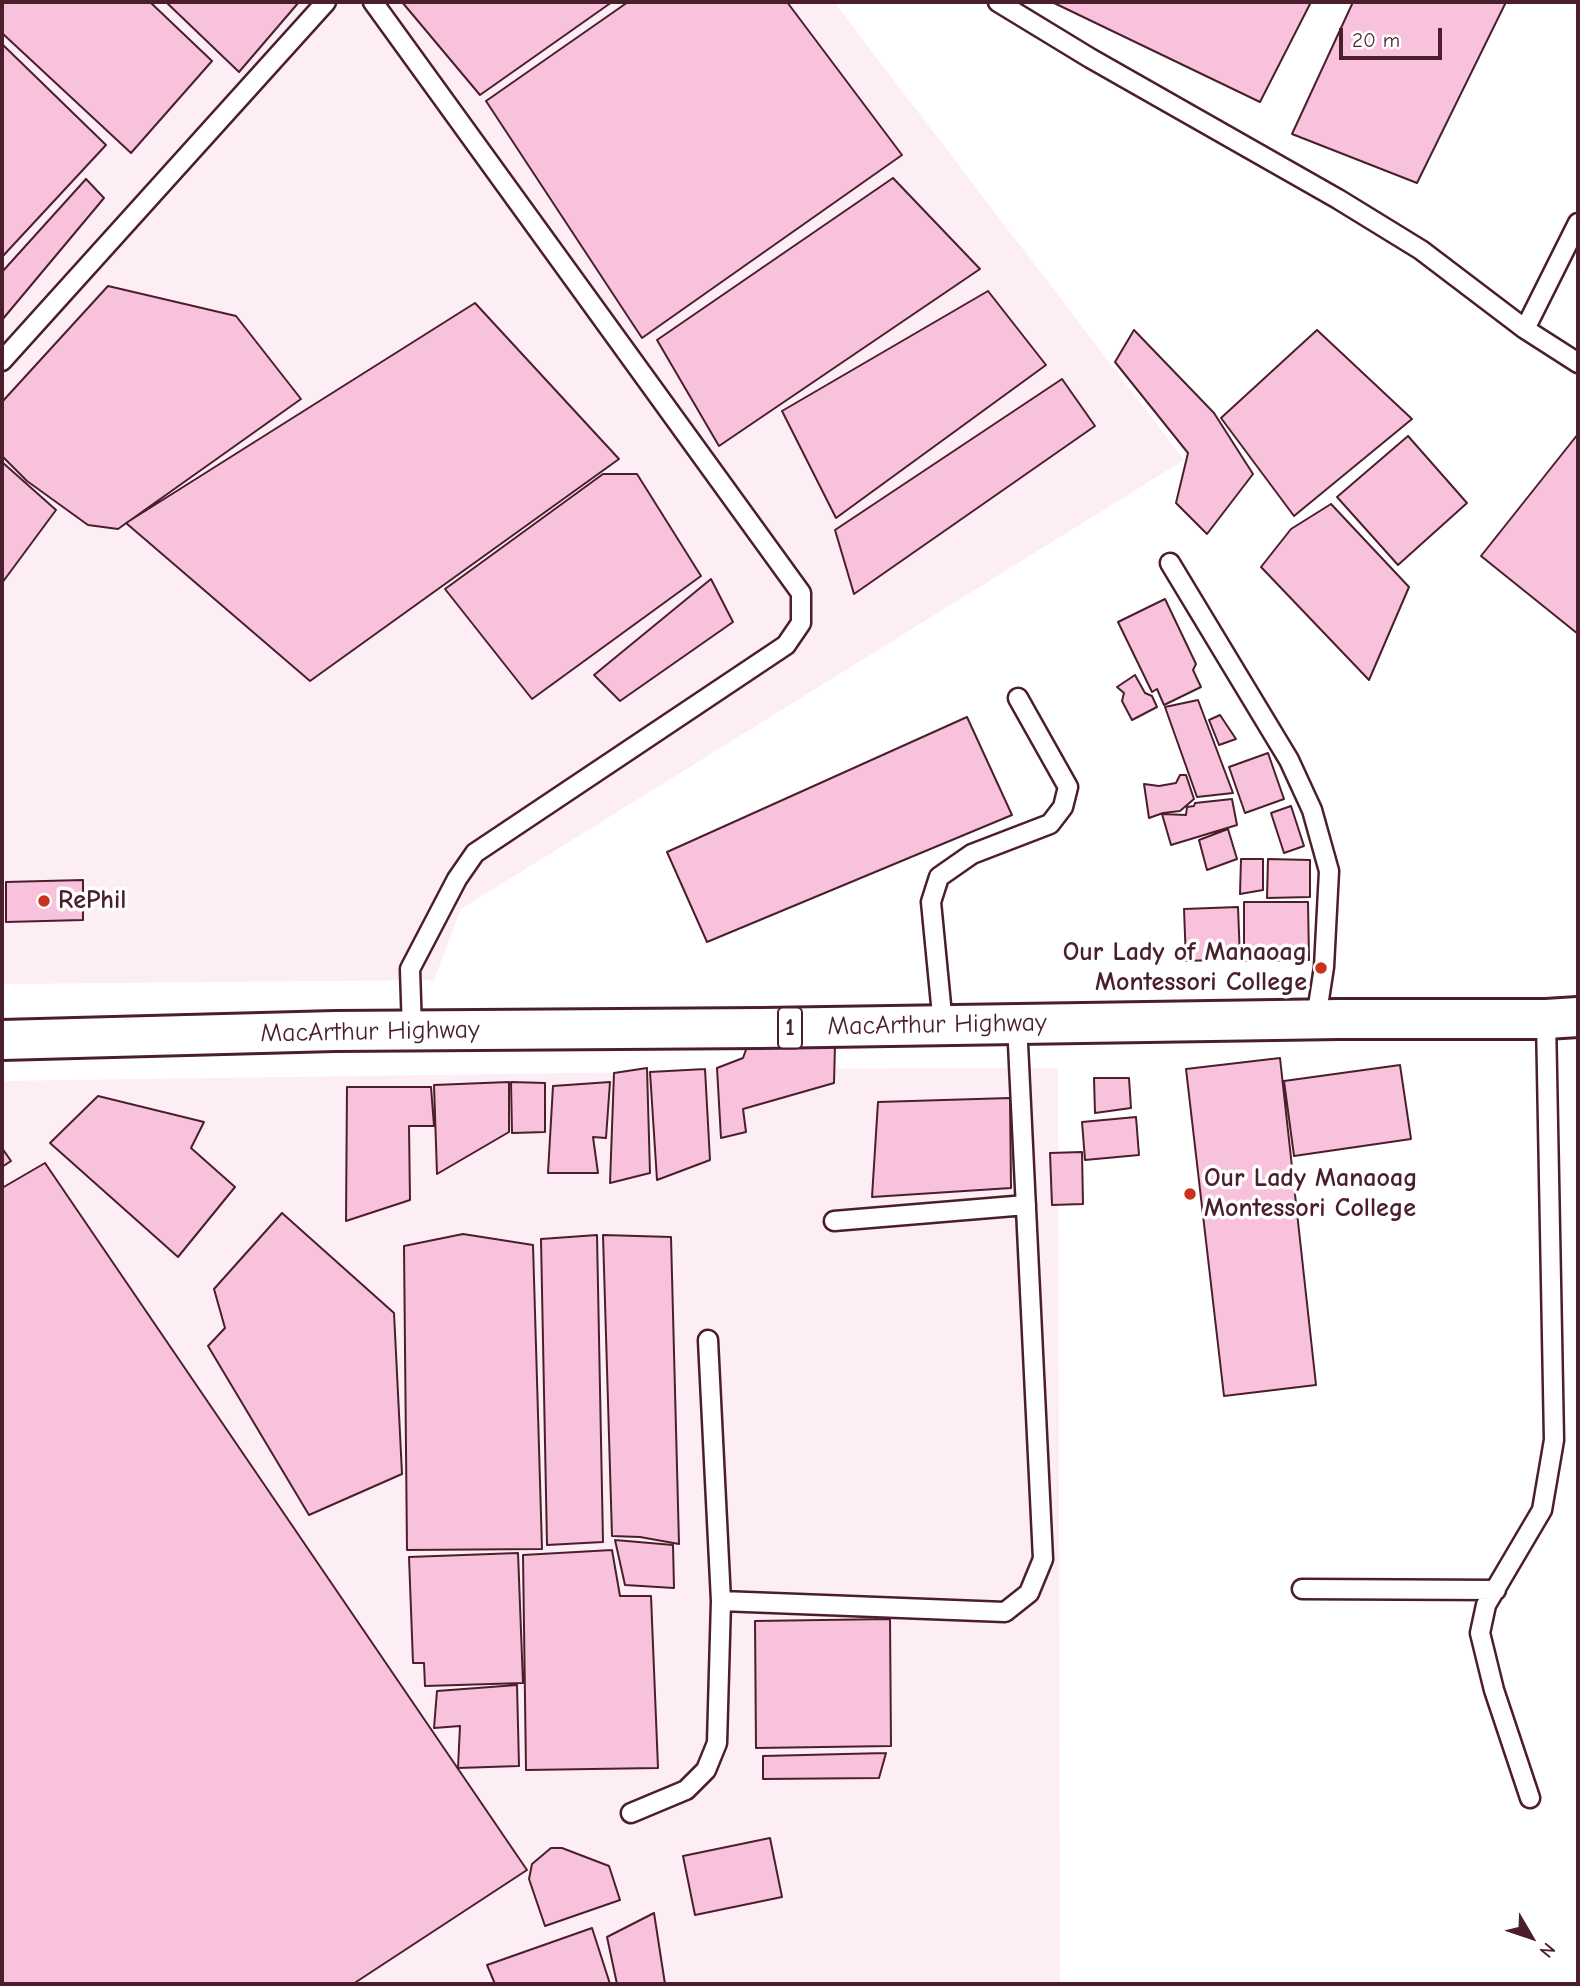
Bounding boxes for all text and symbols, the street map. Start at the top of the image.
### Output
scale bar [1342,14,1445,58]
text: 20 m [1352,28,1400,52]
place label: RePhil [58,885,126,917]
marker: RePhil [36,893,52,909]
place label: Our Lady of Manaoag Montessori College [1063,937,1307,998]
marker: Our Lady of Manaoag Montessori College [1313,960,1329,976]
street label: MacArthur Highway [827,1007,1047,1043]
road number: 1 [778,1008,802,1048]
street label: MacArthur Highway [260,1014,480,1050]
place label: Our Lady Manaoag Montessori College [1204,1163,1417,1224]
marker: Our Lady Manaoag Montessori College [1182,1186,1198,1202]
north arrow [1496,1902,1566,1972]
text: N [1535,1938,1560,1962]

